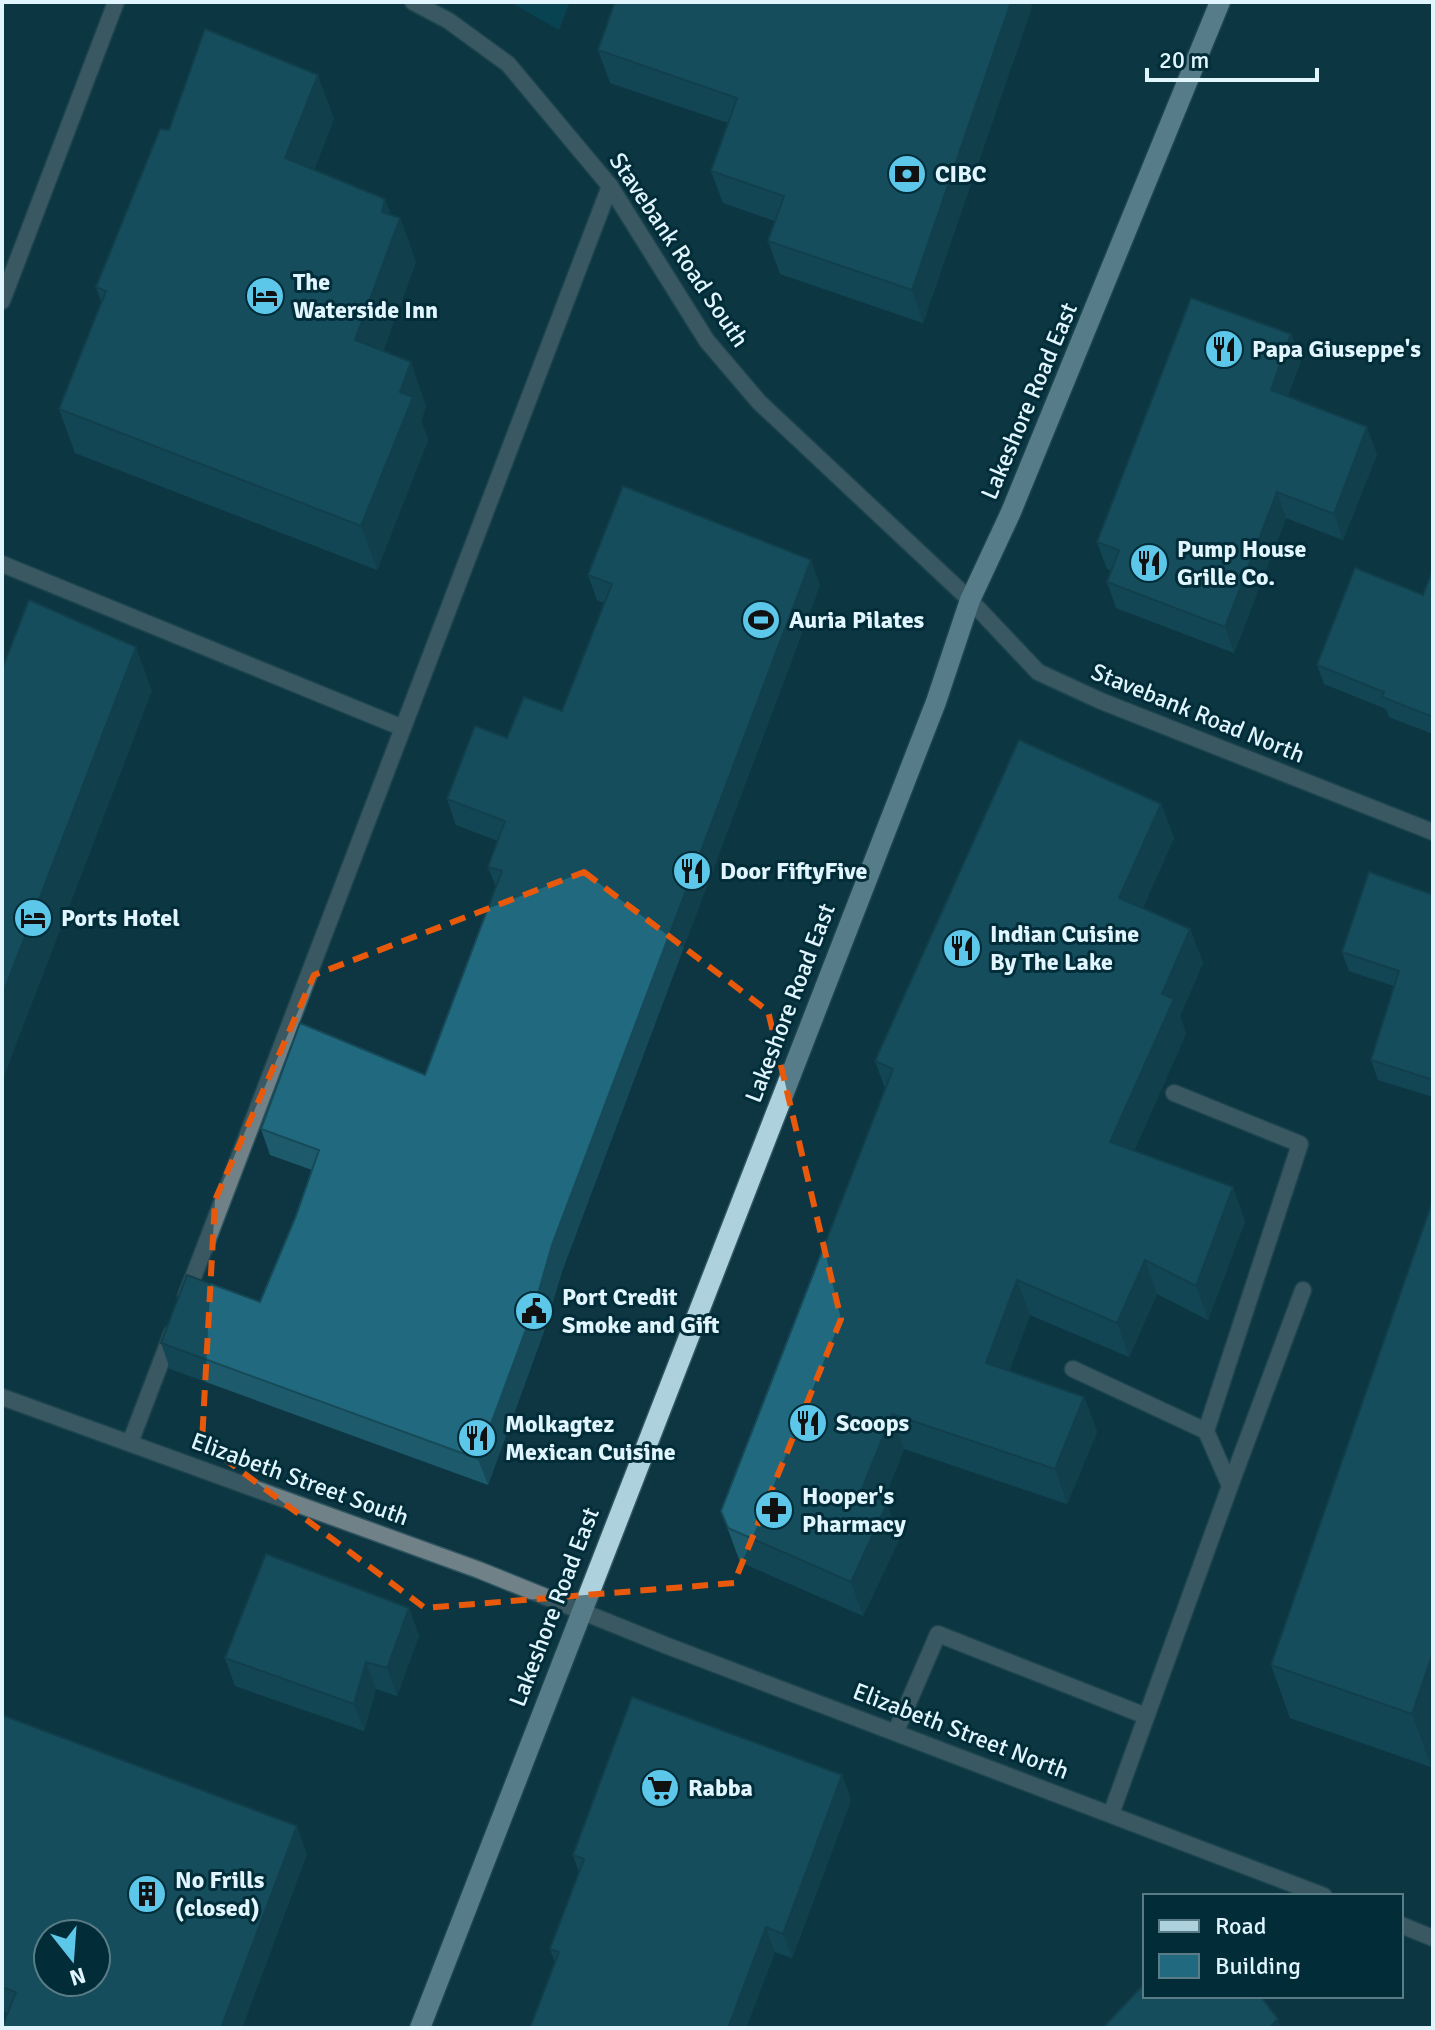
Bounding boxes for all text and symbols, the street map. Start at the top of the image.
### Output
scale bar [1147,32,1317,82]
text: 20 m [1159,45,1209,75]
street label: Stavebank Road South [603,147,755,353]
bank icon: CIBC [886,153,928,195]
place label: CIBC [935,159,987,189]
place label: The Waterside Inn [293,267,438,325]
hotel icon: The Waterside Inn [244,275,286,317]
street label: Lakeshore Road East [974,298,1084,504]
restaurant icon: Papa Giuseppe's [1203,328,1245,370]
place label: Papa Giuseppe's [1252,334,1421,364]
place label: Pump House Grille Co. [1177,534,1306,592]
restaurant icon: Pump House Grille Co. [1128,542,1170,584]
sports icon: Auria Pilates [740,599,782,641]
place label: Auria Pilates [789,605,925,635]
street label: Stavebank Road North [1087,656,1309,770]
restaurant icon: Door FiftyFive [671,850,713,892]
place label: Door FiftyFive [720,856,868,886]
hotel icon: Ports Hotel [12,897,54,939]
street label: Lakeshore Road East [738,899,842,1107]
place label: Ports Hotel [61,903,180,933]
place label: Indian Cuisine By The Lake [990,919,1139,977]
restaurant icon: Indian Cuisine By The Lake [941,927,983,969]
place label: Port Credit Smoke and Gift [562,1282,720,1340]
public building icon: Port Credit Smoke and Gift [513,1290,555,1332]
restaurant icon: Scoops [787,1402,829,1444]
place label: Scoops [836,1408,910,1438]
place label: Molkagtez Mexican Cuisine [505,1409,676,1467]
restaurant icon: Molkagtez Mexican Cuisine [456,1417,498,1459]
street label: Elizabeth Street South [187,1426,413,1532]
place label: Hooper's Pharmacy [802,1481,906,1539]
pharmacy icon: Hooper's Pharmacy [753,1489,795,1531]
street label: Lakeshore Road East [502,1503,606,1711]
street label: Elizabeth Street North [849,1676,1073,1786]
supermarket icon: Rabba [639,1767,681,1809]
place label: Rabba [688,1773,753,1803]
place label: No Frills (closed) [175,1865,265,1923]
building icon: No Frills (closed) [126,1873,168,1915]
legend [1143,1894,1403,1998]
text: Road [1215,1911,1266,1941]
north arrow [32,1918,112,1998]
text: Building [1215,1951,1301,1981]
text: N [66,1961,89,1992]

